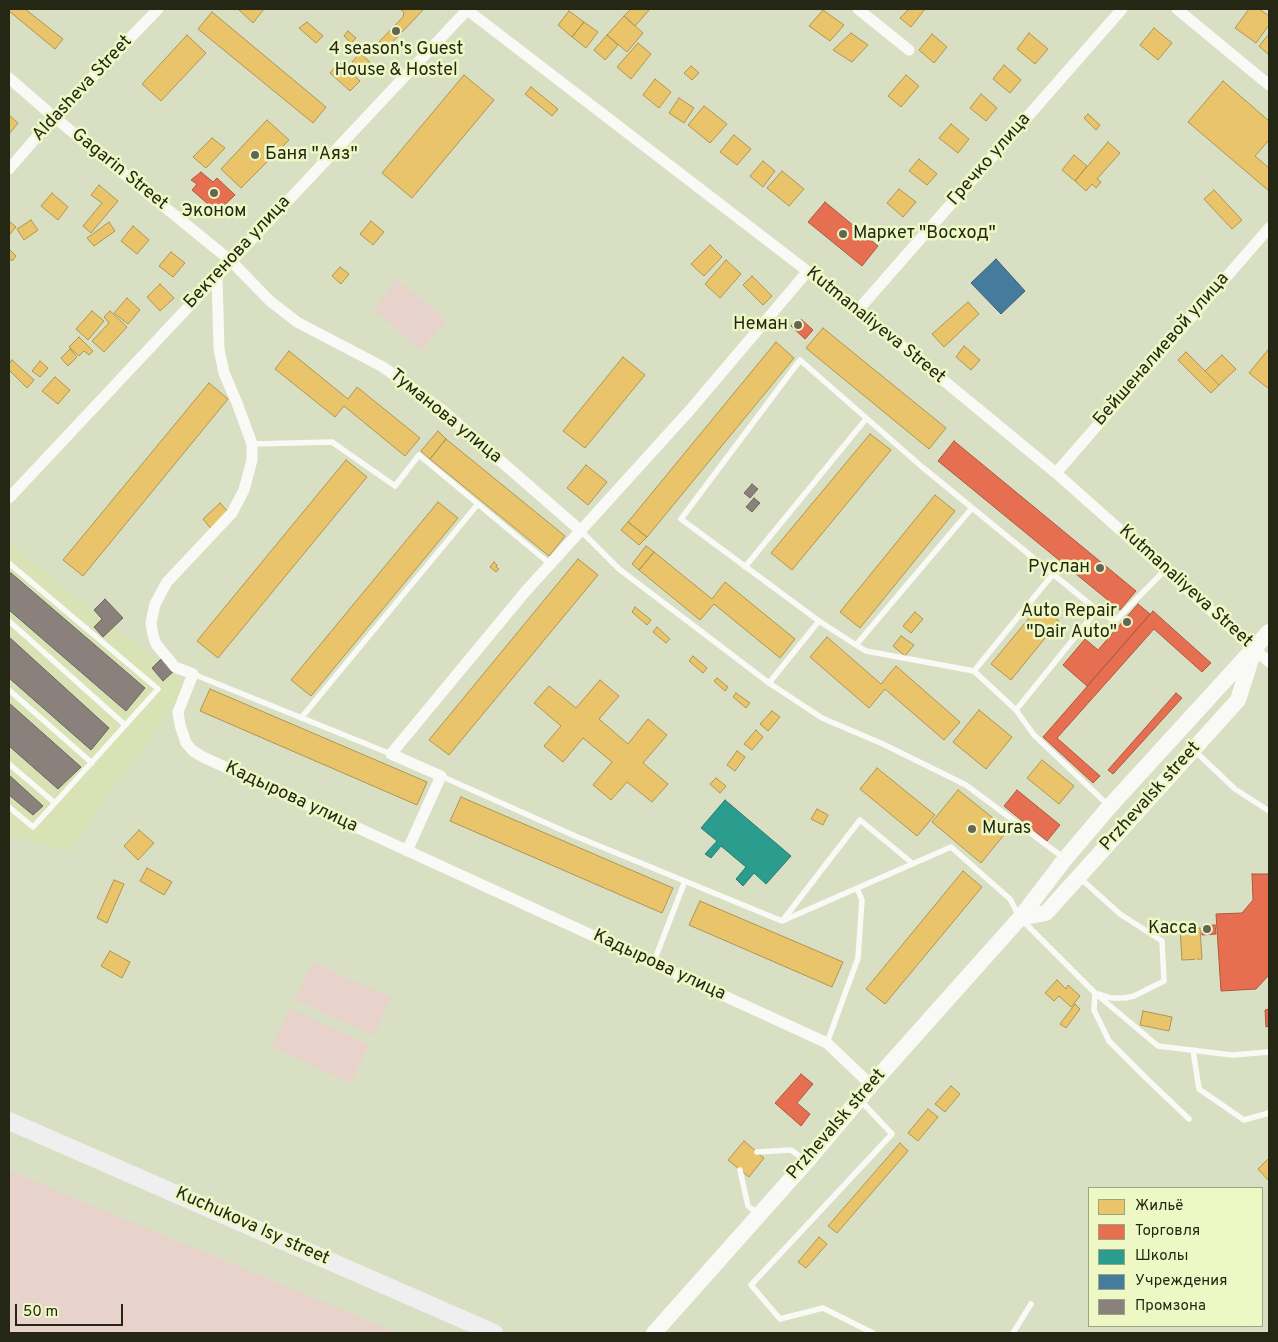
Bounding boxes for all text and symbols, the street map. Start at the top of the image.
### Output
marker: 4 season's Guest House & Hostel [390,25,402,37]
street label: Aldasheva Street [28,32,138,146]
place label: 4 season's Guest House & Hostel [329,39,463,82]
street label: Гречко улица [944,109,1036,211]
street label: Gagarin Street [67,125,171,215]
place label: Баня "Аяз" [265,144,358,166]
marker: Баня "Аяз" [249,149,261,161]
marker: Эконом [208,187,220,199]
street label: Бектенова улица [180,192,296,314]
place label: Эконом [182,201,246,223]
place label: Маркет "Восход" [853,223,996,245]
marker: Маркет "Восход" [837,228,849,240]
street label: Kutmanaliyeva Street [801,263,949,389]
street label: Бейшеналиевой улица [1090,269,1234,431]
place label: Неман [733,314,788,336]
marker: Неман [792,319,804,331]
street label: Туманова улица [385,365,505,469]
street label: Kutmanaliyeva Street [1114,521,1256,653]
place label: Руслан [1028,557,1090,579]
marker: Руслан [1094,562,1106,574]
place label: Auto Repair "Dair Auto" [1021,601,1117,644]
marker: Auto Repair "Dair Auto" [1121,616,1133,628]
street label: Przhevalsk street [1096,738,1206,856]
street label: Кадырова улица [221,758,361,838]
place label: Muras [982,818,1031,840]
marker: Muras [966,823,978,835]
place label: Касса [1148,918,1197,940]
marker: Касса [1201,923,1213,935]
street label: Кадырова улица [589,926,729,1006]
street label: Przhevalsk street [783,1065,891,1185]
street label: Kuchukova Isy street [172,1183,332,1271]
legend [1088,1187,1263,1327]
text: Жильё [1135,1197,1183,1216]
text: Торговля [1135,1222,1200,1241]
text: Школы [1135,1247,1189,1266]
text: Учреждения [1135,1272,1227,1291]
scale bar [18,1294,125,1326]
text: Промзона [1135,1297,1206,1316]
text: 50 m [23,1303,58,1322]

